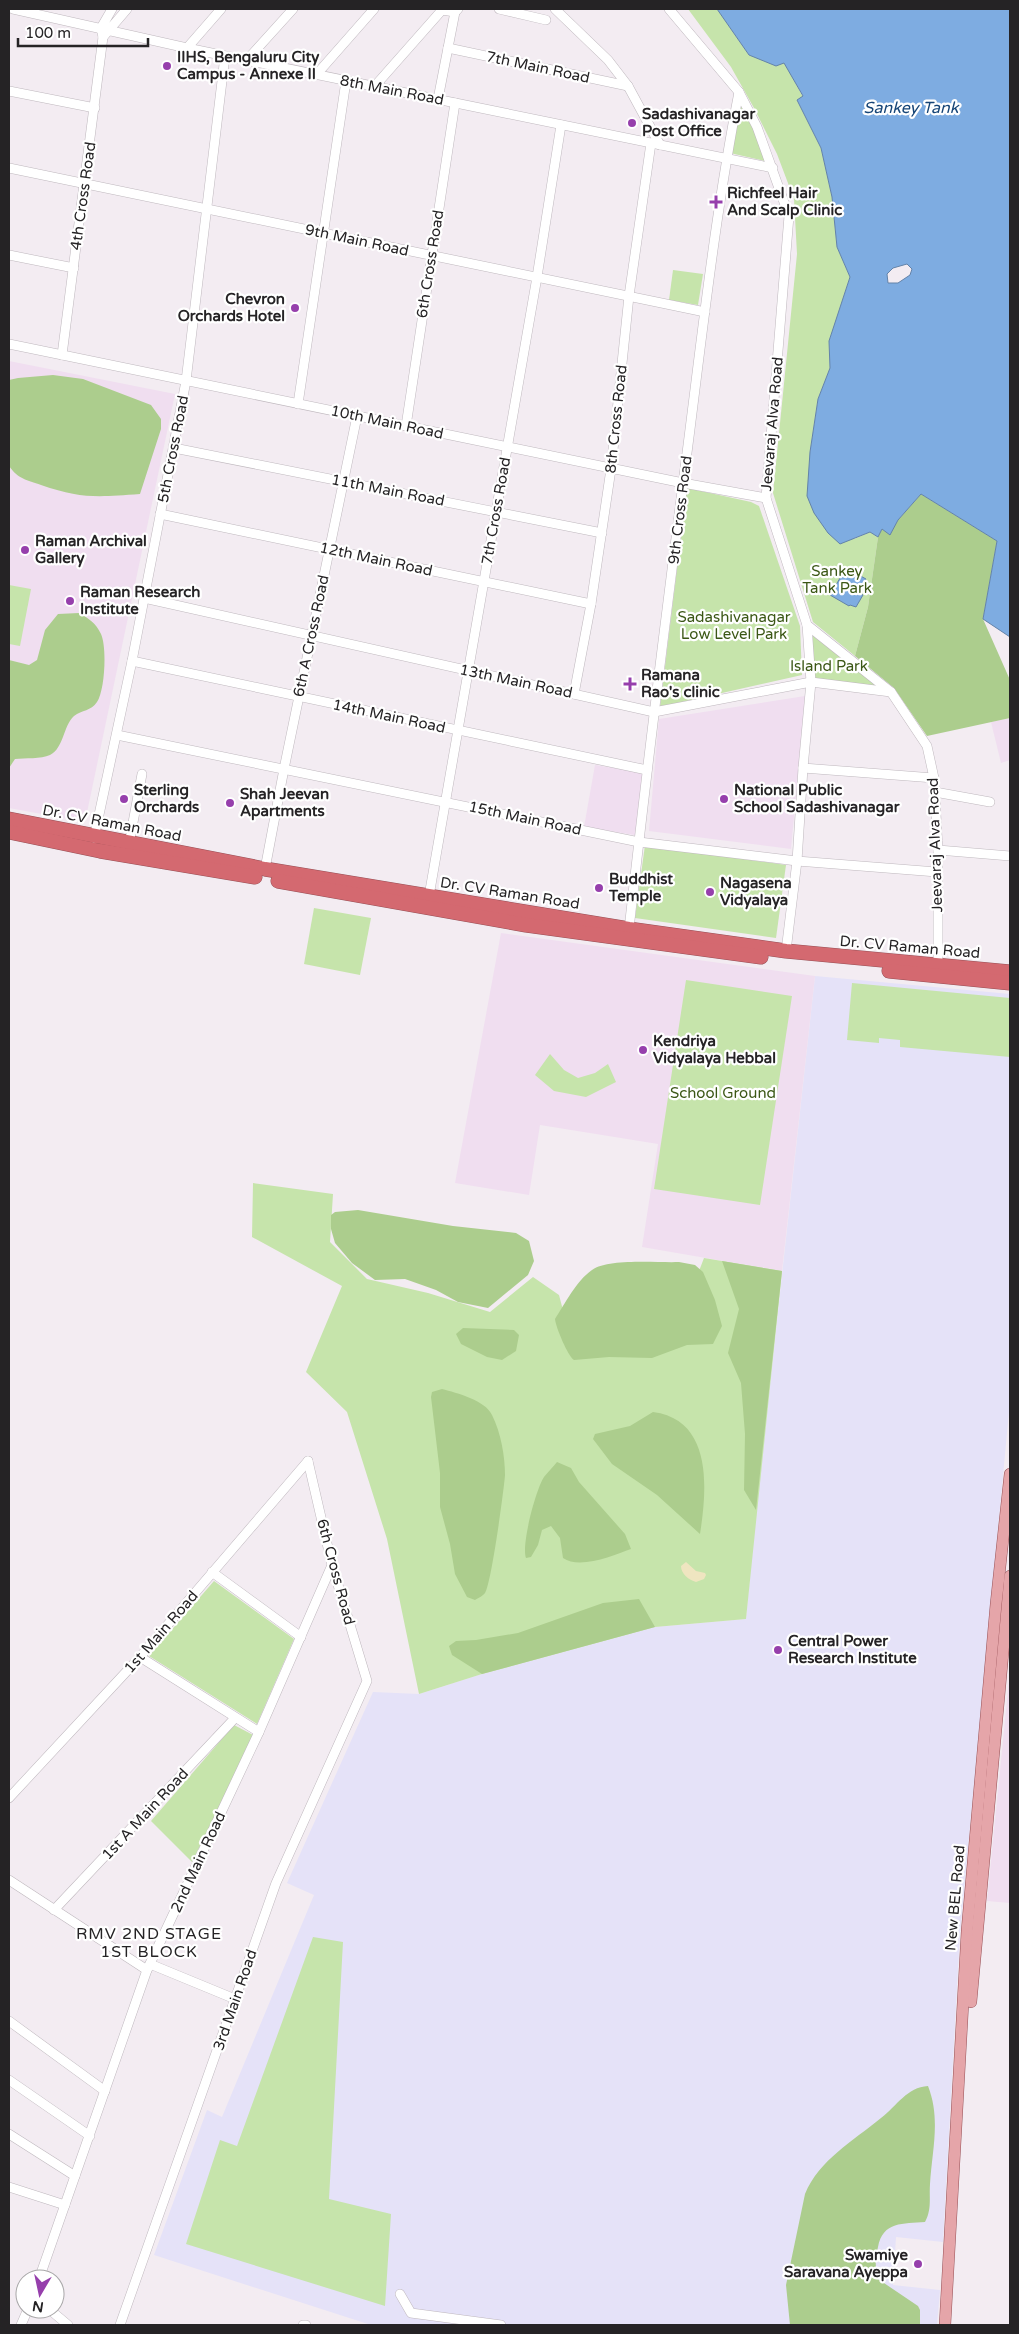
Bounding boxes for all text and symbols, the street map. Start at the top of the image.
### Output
scale bar [18,15,148,47]
text: 100 m [25,24,71,42]
street label: 7th Main Road [484,47,592,87]
place label: IIHS, Bengaluru City Campus - Annexe II [177,48,319,84]
marker: IIHS, Bengaluru City Campus - Annexe II [161,60,173,72]
street label: 8th Main Road [338,71,446,109]
water label: Sankey Tank [864,98,960,118]
place label: Sadashivanagar Post Office [642,105,755,140]
marker: Sadashivanagar Post Office [626,117,638,129]
street label: 4th Cross Road [66,141,100,251]
place label: Richfeel Hair And Scalp Clinic [727,184,842,220]
marker: Richfeel Hair And Scalp Clinic [709,195,723,209]
street label: 6th Cross Road [413,209,447,319]
street label: 9th Main Road [303,220,411,260]
place label: Chevron Orchards Hotel [178,290,285,325]
marker: Chevron Orchards Hotel [289,302,301,314]
street label: Jeevaraj Alva Road [757,356,787,492]
street label: 8th Cross Road [601,364,631,474]
street label: 5th Cross Road [154,394,192,504]
street label: 10th Main Road [329,401,445,443]
street label: 9th Cross Road [664,455,696,565]
street label: 7th Cross Road [478,456,514,566]
street label: 11th Main Road [330,470,446,510]
place label: Raman Archival Gallery [35,532,147,568]
street label: 12th Main Road [318,538,434,580]
marker: Raman Archival Gallery [19,544,31,556]
park label: Sankey Tank Park [802,562,872,597]
street label: 6th A Cross Road [289,573,333,699]
place label: Raman Research Institute [80,583,200,618]
marker: Raman Research Institute [64,595,76,607]
park label: Sadashivanagar Low Level Park [677,608,791,643]
park label: Island Park [790,657,868,675]
street label: 13th Main Road [458,660,574,702]
place label: Ramana Rao's clinic [641,666,720,701]
marker: Ramana Rao's clinic [623,677,637,691]
street label: 14th Main Road [331,695,447,737]
street label: Jeevaraj Alva Road [924,777,946,913]
place label: Sterling Orchards [134,781,199,816]
place label: National Public School Sadashivanagar [734,781,900,817]
place label: Shah Jeevan Apartments [240,785,329,821]
marker: Sterling Orchards [118,793,130,805]
marker: National Public School Sadashivanagar [718,793,730,805]
marker: Shah Jeevan Apartments [224,797,236,809]
street label: 15th Main Road [467,797,583,839]
street label: Dr. CV Raman Road [41,801,183,845]
place label: Buddhist Temple [608,870,673,906]
street label: Dr. CV Raman Road [439,873,581,913]
place label: Nagasena Vidyalaya [720,874,792,910]
marker: Buddhist Temple [593,882,605,894]
marker: Nagasena Vidyalaya [704,886,716,898]
street label: Dr. CV Raman Road [839,932,981,962]
place label: Kendriya Vidyalaya Hebbal [653,1032,776,1068]
marker: Kendriya Vidyalaya Hebbal [637,1044,649,1056]
park label: School Ground [670,1084,776,1102]
street label: 6th Cross Road [313,1517,359,1627]
street label: 1st Main Road [120,1587,202,1677]
place label: Central Power Research Institute [788,1632,917,1667]
marker: Central Power Research Institute [772,1644,784,1656]
street label: 1st A Main Road [98,1764,192,1864]
street label: 2nd Main Road [167,1809,229,1915]
street label: New BEL Road [941,1844,969,1952]
district label: RMV 2ND STAGE 1ST BLOCK [76,1924,222,1962]
street label: 3rd Main Road [209,1947,261,2053]
place label: Swamiye Saravana Ayeppa [784,2246,908,2282]
marker: Swamiye Saravana Ayeppa [912,2258,924,2270]
north arrow [15,2269,65,2319]
text: N [31,2297,45,2316]

